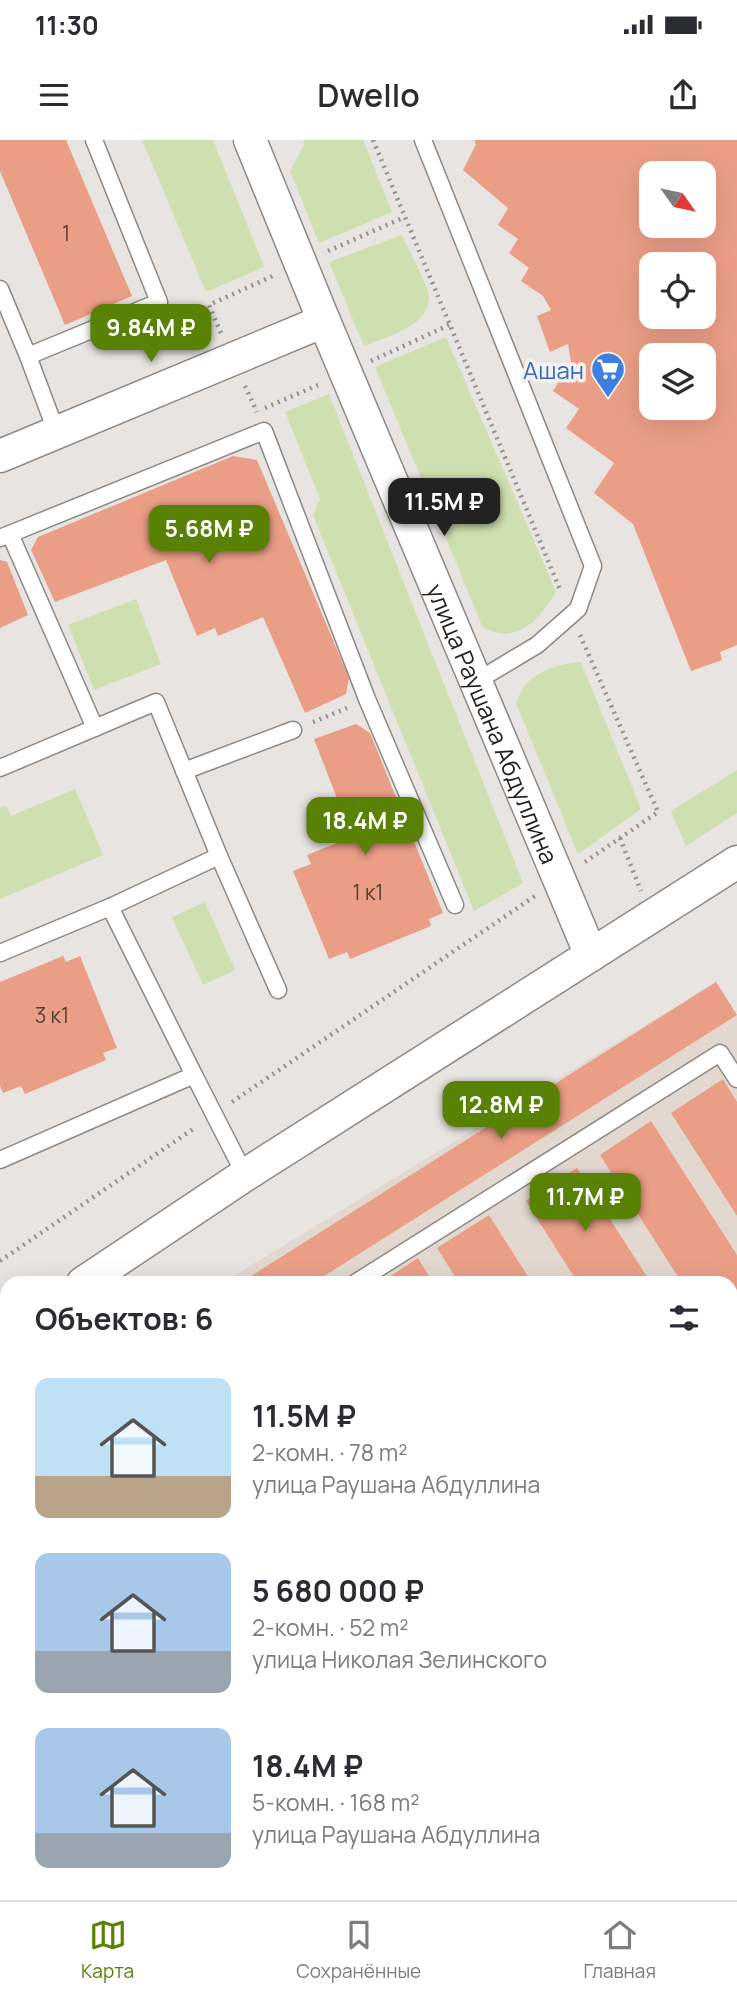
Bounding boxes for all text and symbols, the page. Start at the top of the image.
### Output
text: 11:30 [35,7,99,43]
text: Dwello [317,73,420,117]
icon: menu [35,76,73,114]
icon: share [664,76,702,114]
north arrow [639,161,716,238]
map controls [639,161,716,420]
house number: 1 [62,219,70,247]
button: locate [639,252,716,329]
pin: 9.84M ₽ [86,304,216,364]
text: 9.84M ₽ [106,311,196,343]
button: layers [639,343,716,420]
supermarket icon: Ашан [589,350,627,399]
place label: Ашан [523,353,584,386]
pin: 11.5M ₽ [379,478,509,538]
text: 11.5M ₽ [404,485,484,517]
pin: 5.68M ₽ [144,506,274,565]
text: 5.68M ₽ [165,512,253,544]
street label: улица Раушана Абдуллина [420,578,567,868]
pin: 18.4M ₽ [300,798,430,857]
text: 18.4M ₽ [322,804,408,836]
house number: 1 к1 [353,878,384,906]
house number: 3 к1 [35,1001,69,1029]
pin: 12.8M ₽ [436,1082,566,1141]
text: 12.8M ₽ [459,1088,543,1120]
pin: 11.7M ₽ [520,1174,650,1233]
text: 11.7M ₽ [546,1180,624,1212]
text: Объектов: 6 [35,1298,213,1339]
icon: filters [665,1299,703,1337]
text: 11.5M ₽ [252,1395,356,1436]
icon: home [91,1406,175,1490]
text: 2-комн. · 78 m² [252,1436,408,1468]
text: улица Раушана Абдуллина [252,1468,540,1500]
text: 5 680 000 ₽ [252,1570,424,1611]
icon: home [91,1581,175,1665]
text: 2-комн. · 52 m² [252,1611,408,1643]
text: улица Николая Зелинского [252,1643,547,1675]
text: 18.4M ₽ [252,1745,363,1786]
icon: home [91,1756,175,1840]
text: 5-комн. · 168 m² [252,1786,419,1818]
text: улица Раушана Абдуллина [252,1818,540,1850]
tab: Карта [81,1916,134,1984]
tab: Сохранённые [296,1916,421,1984]
tab: Главная [583,1916,656,1984]

